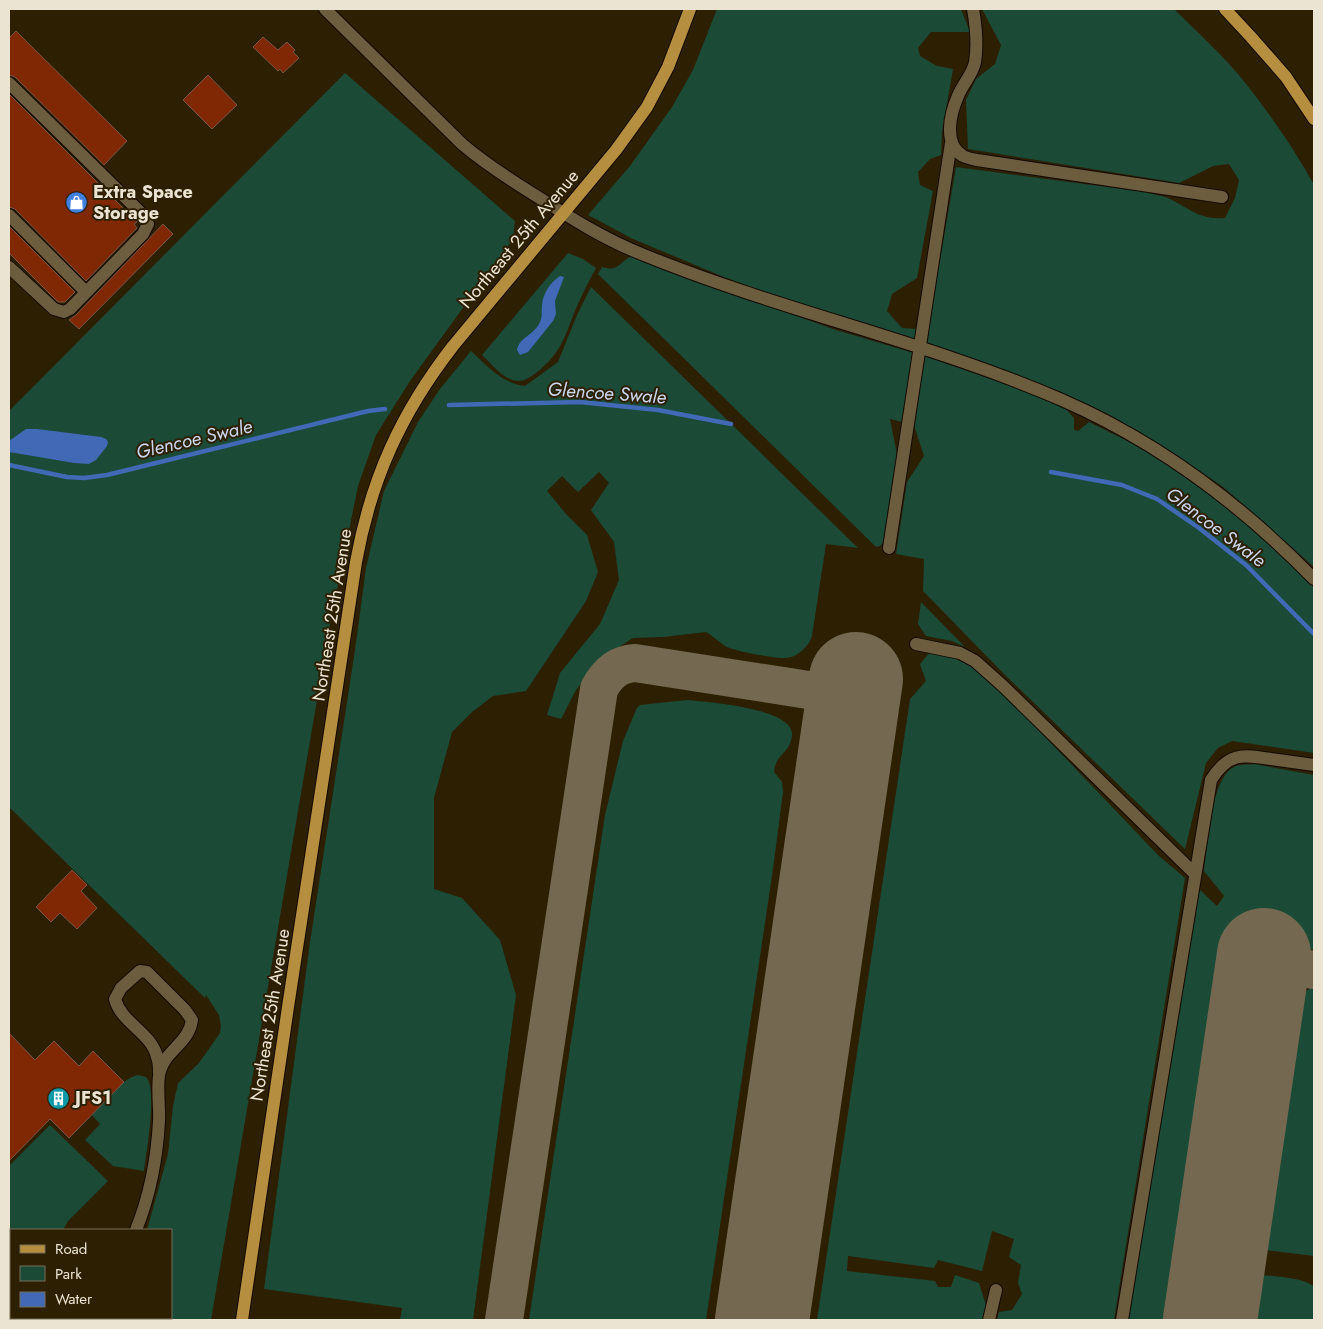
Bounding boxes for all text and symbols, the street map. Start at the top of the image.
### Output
street label: Northeast 25th Avenue [453,164,585,314]
place label: Extra Space Storage [93,179,193,226]
shop icon: Extra Space Storage [65,190,89,214]
water label: Glencoe Swale [547,375,668,411]
water label: Glencoe Swale [133,412,255,466]
water label: Glencoe Swale [1160,480,1272,574]
street label: Northeast 25th Avenue [306,527,358,703]
street label: Northeast 25th Avenue [244,927,296,1103]
place label: JFS1 [72,1085,111,1111]
building icon: JFS1 [47,1086,71,1110]
legend [10,1229,172,1319]
text: Road [55,1238,87,1260]
text: Park [55,1263,82,1285]
text: Water [55,1288,93,1310]

